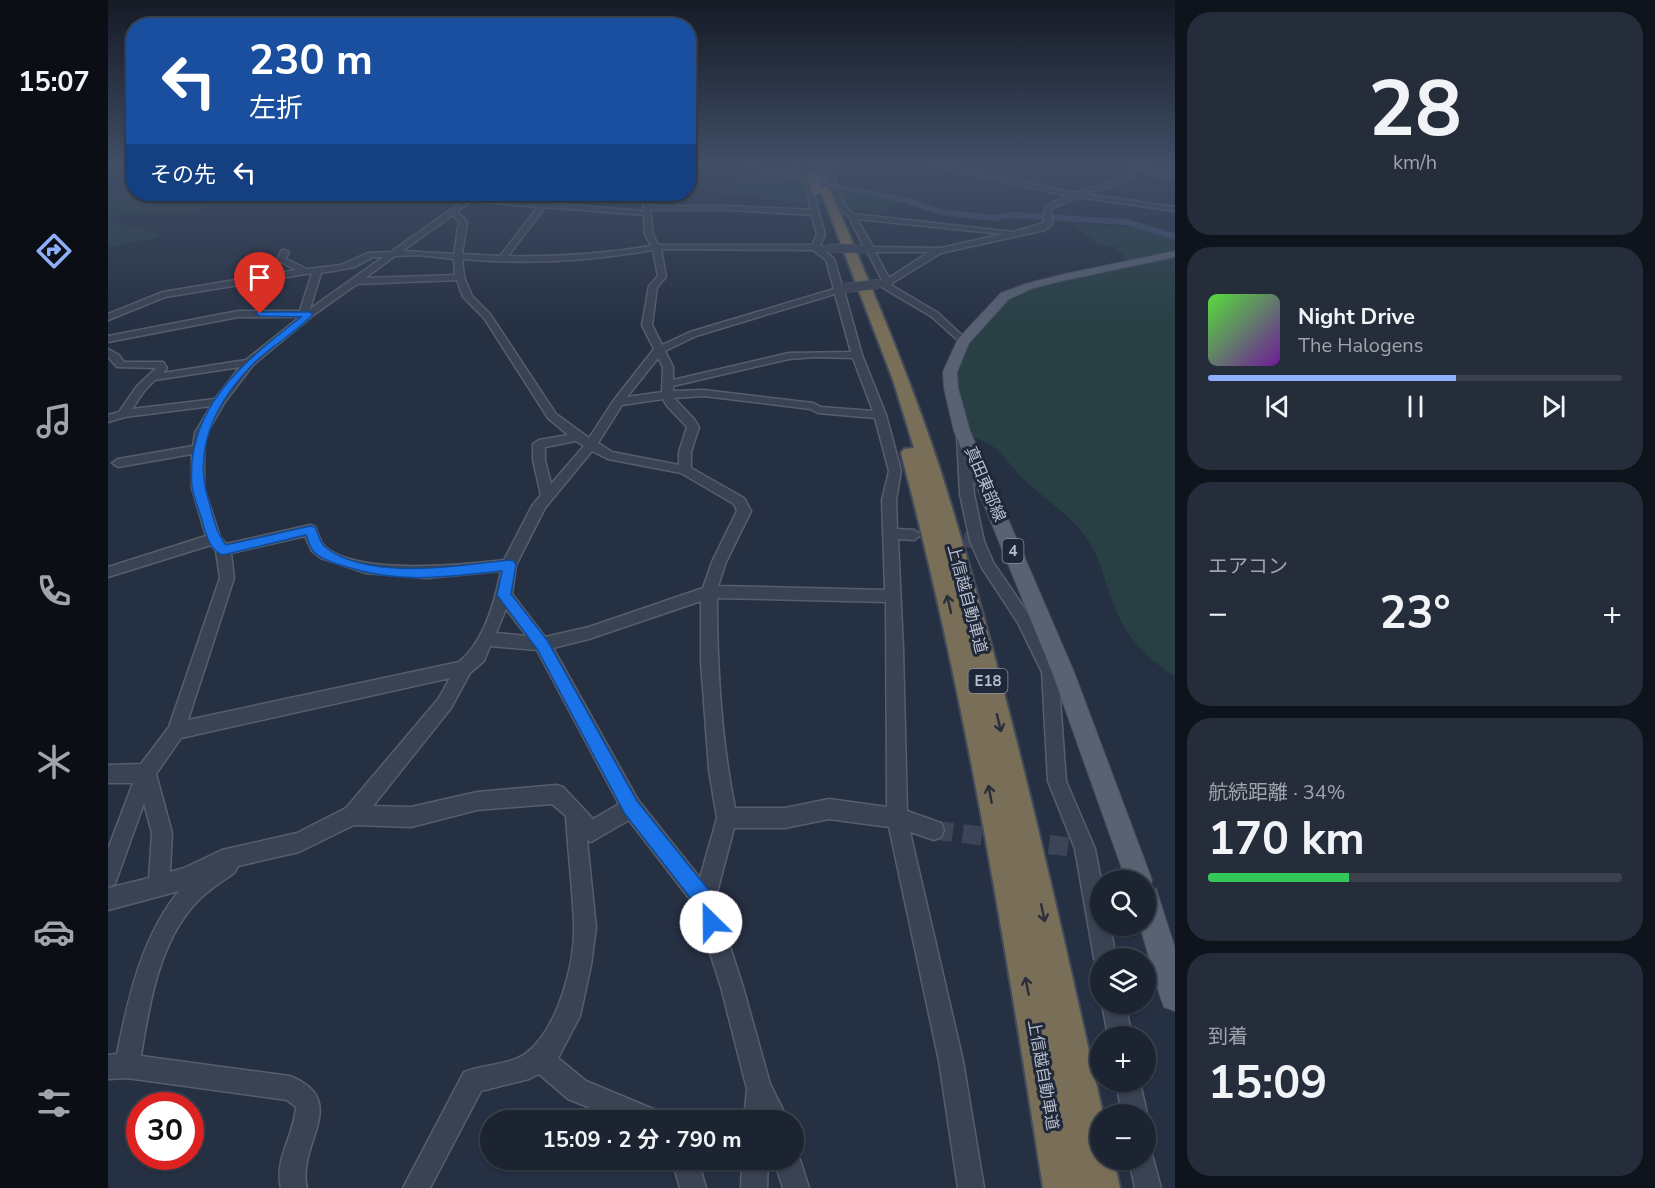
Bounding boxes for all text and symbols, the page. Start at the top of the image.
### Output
text: 230 m [249,32,373,89]
icon: left [150,42,228,120]
text: 28 [1368,56,1462,163]
text: 15:07 [18,64,90,101]
text: 左折 [249,90,303,127]
text: km/h [1393,149,1437,176]
icon: left [228,156,261,189]
text: その先 [150,160,216,190]
icon: directions [33,230,75,272]
pin [234,252,285,314]
icon: arrive [243,261,276,294]
text: Night Drive [1298,302,1415,332]
text: The Halogens [1298,332,1423,359]
icon: previous [1261,390,1294,423]
icon: pause [1399,390,1432,423]
icon: next [1537,390,1570,423]
icon: music [33,400,75,442]
street label: 真田東部線 [959,443,1011,525]
road number: 4 [1002,539,1024,563]
street label: 上信越自動車道 [942,542,992,656]
text: エアコン [1208,553,1288,580]
icon: phone [33,570,75,612]
text: 23° [1379,583,1451,644]
text: − [1208,591,1228,636]
text: + [1602,591,1622,636]
one-way arrow [942,594,954,613]
road number: E18 [968,669,1008,693]
one-way arrow [993,714,1005,733]
icon: climate [33,741,75,783]
text: 航続距離 · 34% [1208,779,1345,806]
one-way arrow [984,785,995,804]
text: 170 km [1208,809,1365,870]
map controls [1090,870,1156,1170]
button: search [1090,870,1156,936]
position arrow [679,890,743,954]
one-way arrow [1037,904,1049,923]
icon: car [33,911,75,953]
button: layers [1090,948,1156,1014]
one-way arrow [1021,976,1032,996]
street label: 上信越自動車道 [1022,1018,1064,1132]
text: 到着 [1208,1023,1248,1050]
button: + [1090,1026,1156,1092]
text: 15:09 [1208,1053,1327,1114]
icon: filters [33,1082,75,1124]
speed limit sign: 30 [126,1092,204,1170]
button: − [1090,1104,1156,1170]
text: 15:09 · 2 分 · 790 m [543,1125,741,1155]

